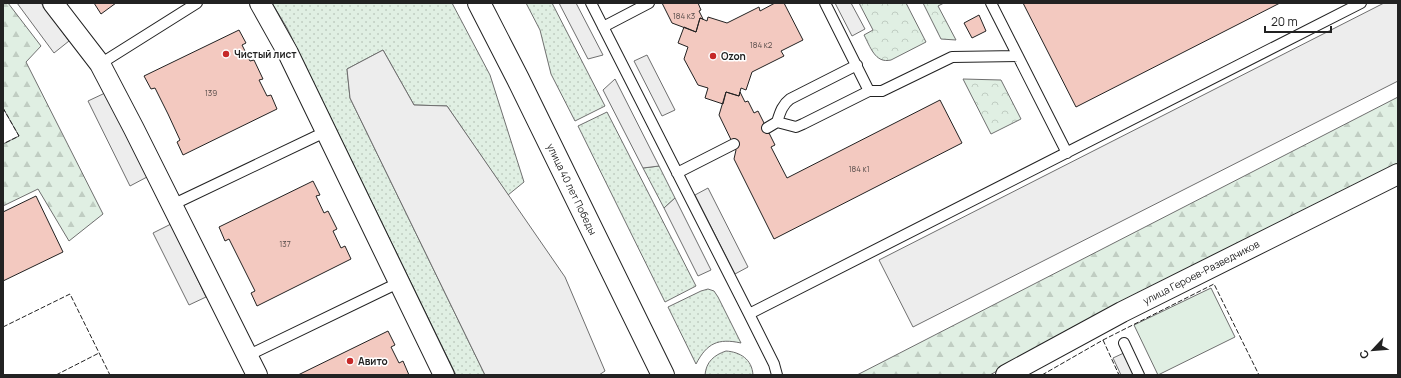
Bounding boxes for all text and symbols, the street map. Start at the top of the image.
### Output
scale bar [1265,8,1331,34]
house number: 184 к3 [673,10,695,21]
text: 20 m [1271,13,1298,30]
house number: 184 к2 [750,39,773,50]
place label: Чистый лист [234,47,297,61]
marker: Чистый лист [221,49,231,59]
place label: Ozon [721,49,746,63]
marker: Ozon [708,51,718,61]
house number: 139 [205,87,217,98]
street label: улица 40 лет Победы [544,141,600,237]
house number: 184 к1 [848,163,870,174]
street label: улица Героев-Разведчиков [1140,236,1262,308]
house number: 137 [279,238,291,249]
north arrow [1353,330,1393,370]
text: С [1355,348,1372,362]
place label: Авито [358,354,388,368]
marker: Авито [345,356,355,366]

